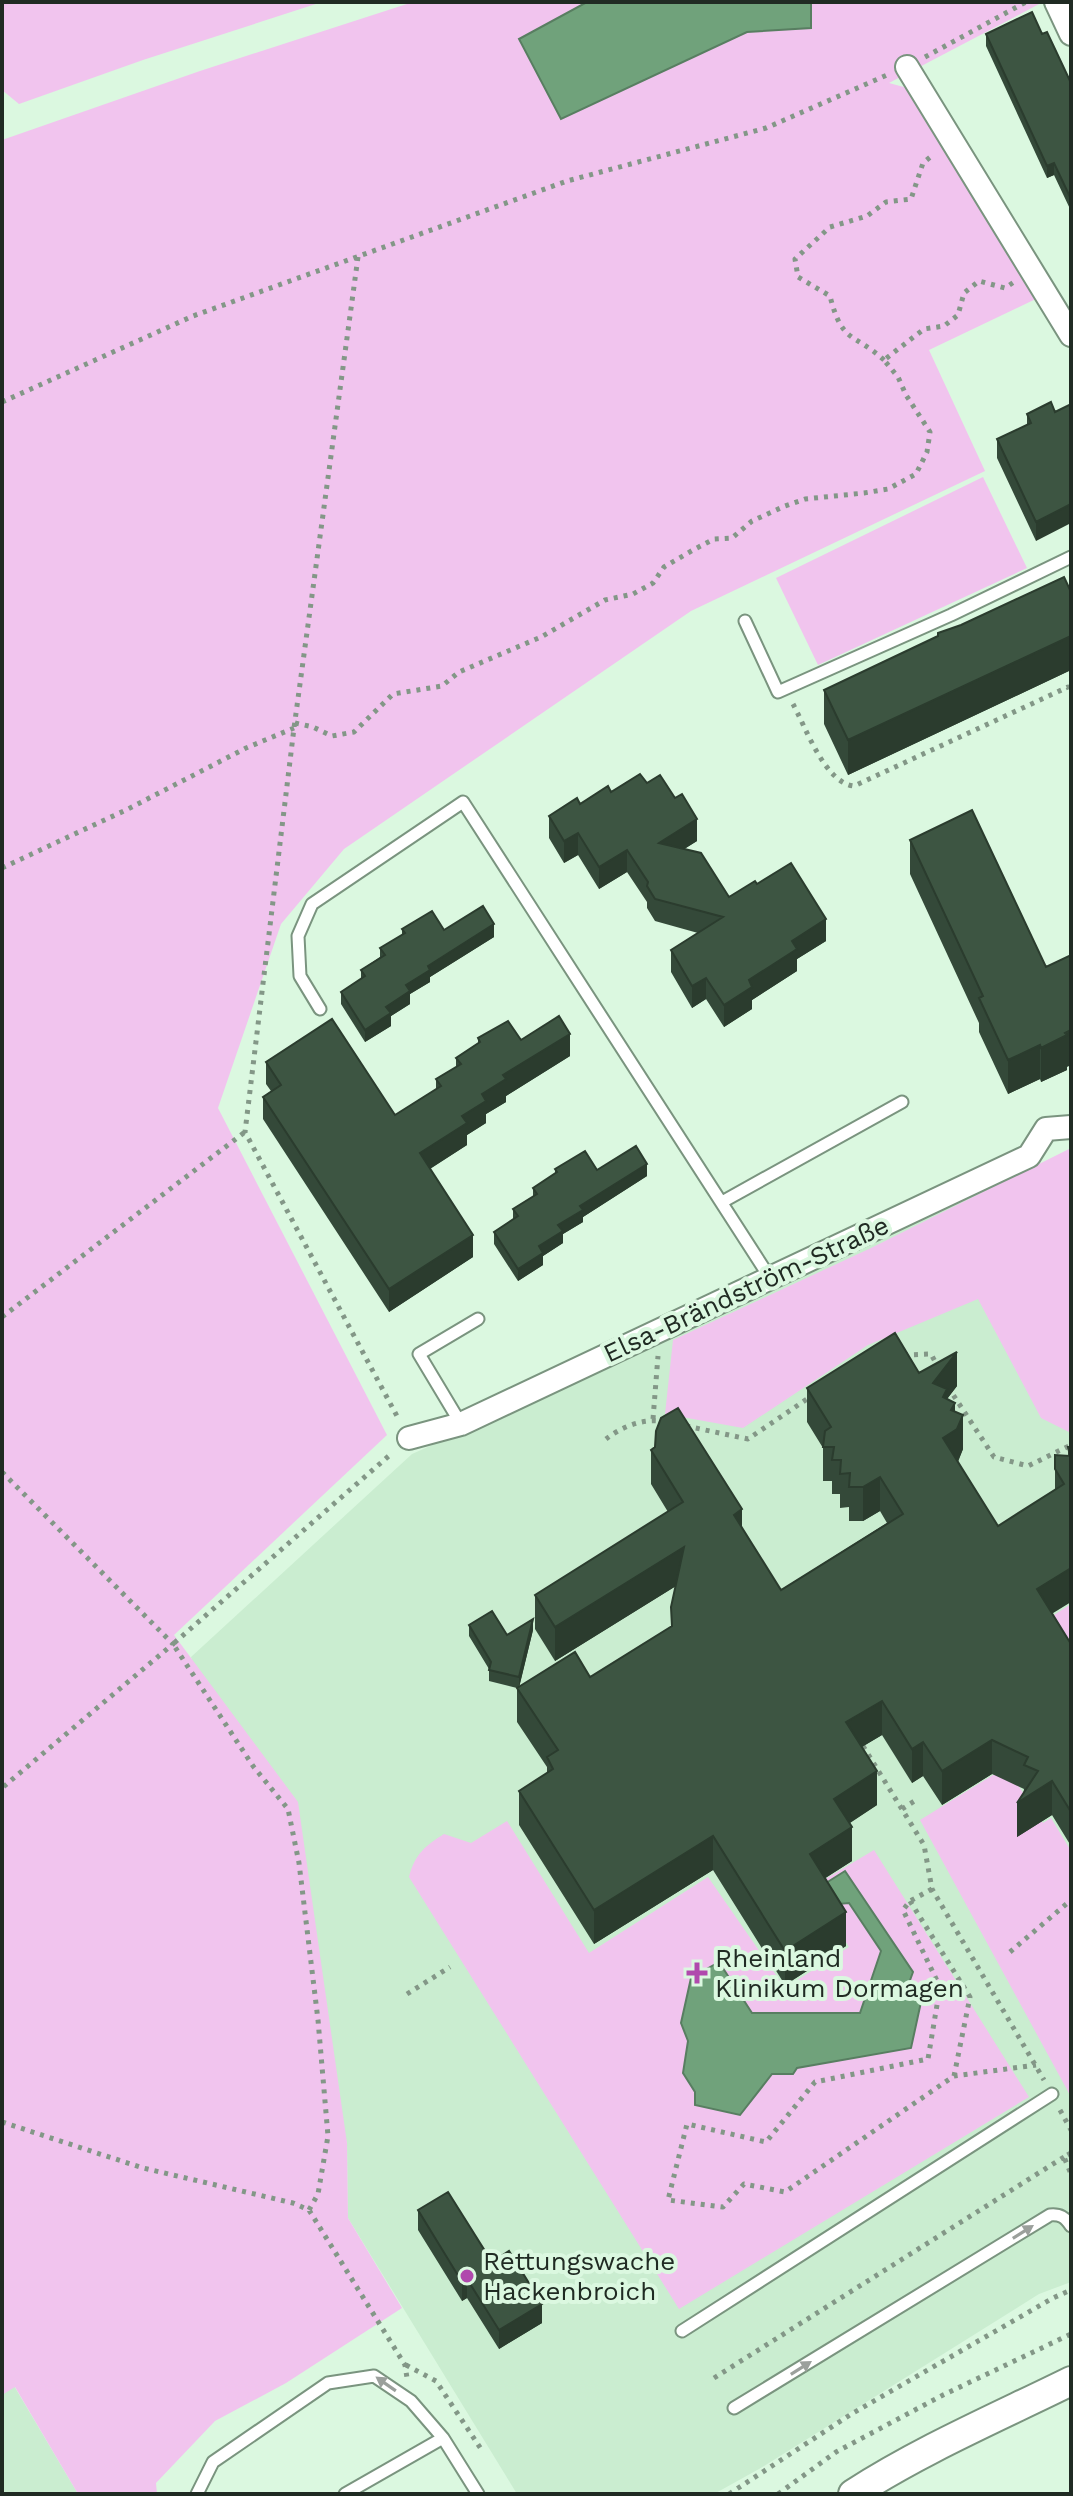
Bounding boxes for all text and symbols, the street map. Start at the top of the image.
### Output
street label: Elsa-Brändström-Straße [599,1210,893,1368]
place label: Rheinland Klinikum Dormagen [715,1943,964,2003]
marker: Rheinland Klinikum Dormagen [686,1962,708,1984]
one-way arrow [1012,2225,1034,2239]
place label: Rettungswache Hackenbroich [483,2246,675,2306]
marker: Rettungswache Hackenbroich [458,2267,476,2285]
one-way arrow [790,2361,812,2375]
one-way arrow [376,2377,397,2392]

